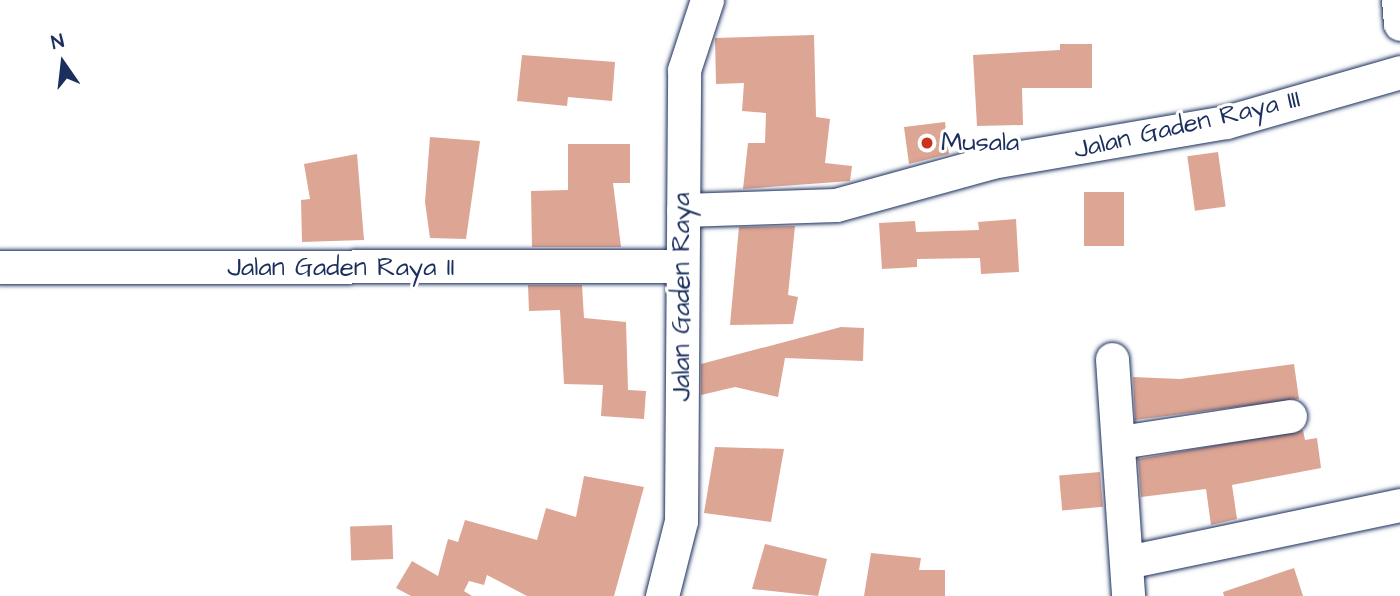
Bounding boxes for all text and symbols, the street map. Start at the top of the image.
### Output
north arrow [28,28,98,98]
text: N [49,28,67,57]
street label: Jalan Gaden Raya III [1071,84,1303,166]
place label: Musala [941,127,1019,159]
marker: Musala [919,135,935,151]
street label: Jalan Gaden Raya [666,192,698,402]
street label: Jalan Gaden Raya II [227,252,455,284]

